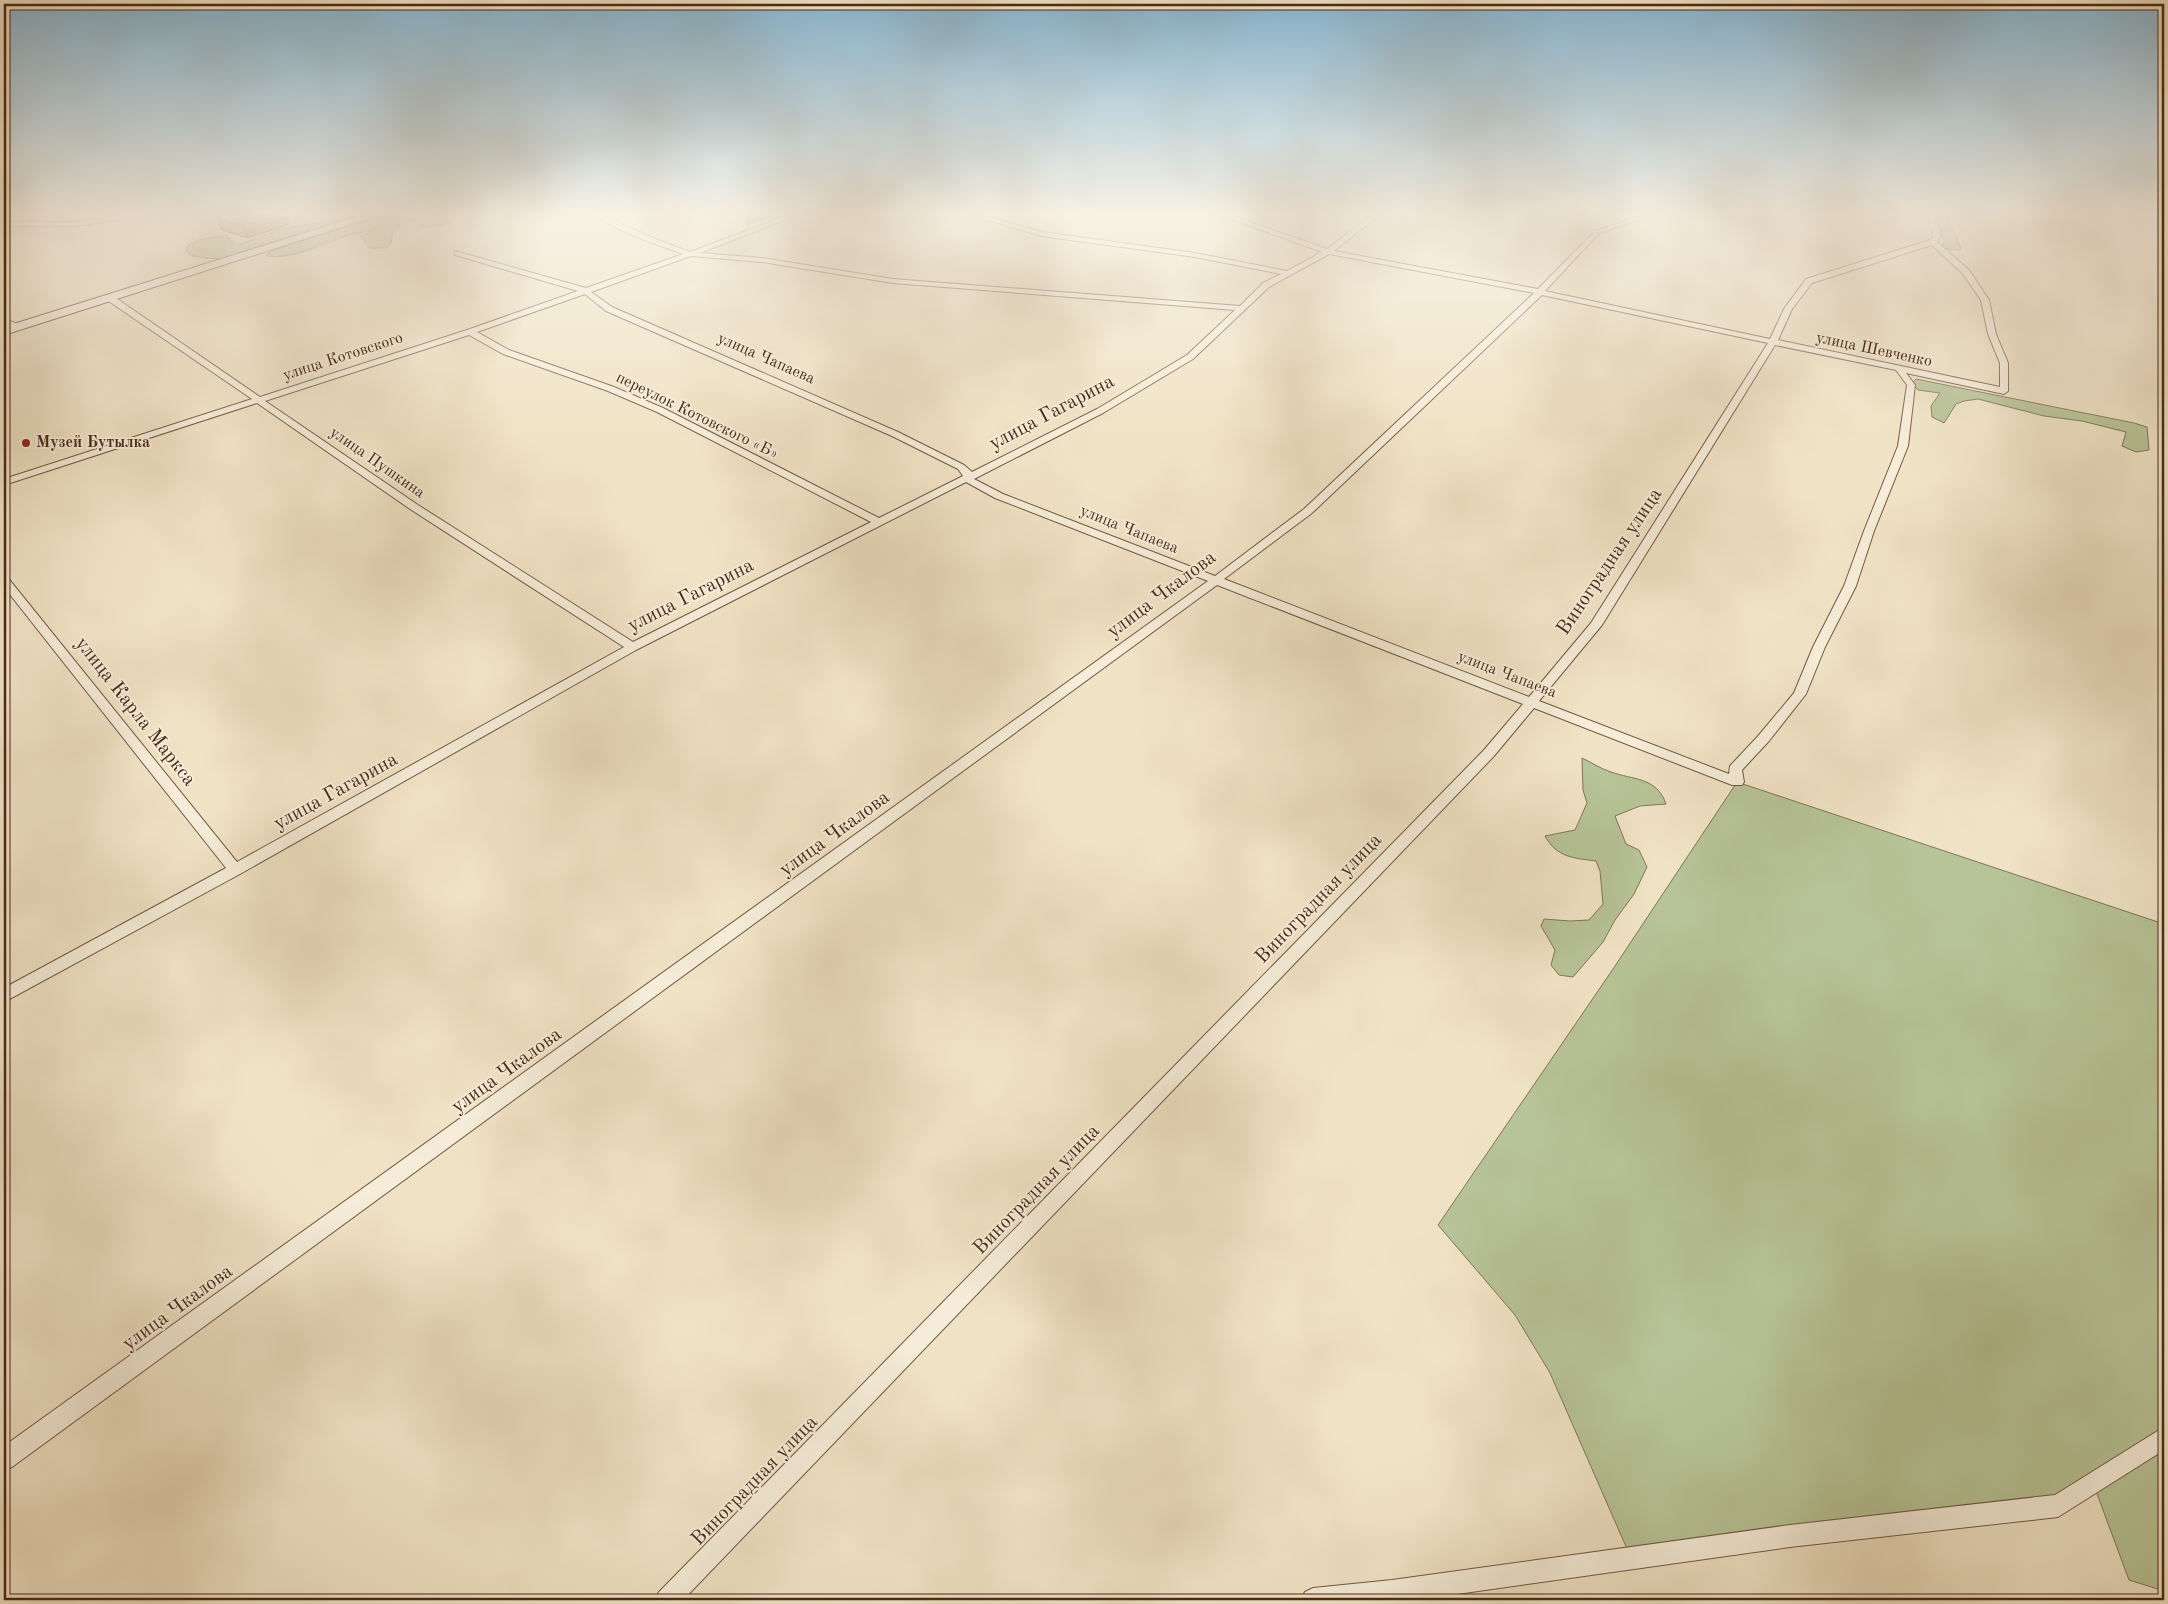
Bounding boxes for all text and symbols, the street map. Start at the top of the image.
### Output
street label: улица Котовского [281,330,405,384]
street label: улица Чапаева [715,330,817,388]
street label: улица Шевченко [1815,330,1934,370]
street label: переулок Котовского «Б» [613,370,781,462]
street label: улица Гагарина [986,372,1118,454]
street label: улица Пушкина [327,424,428,502]
place label: Музей Бутылка [36,435,150,451]
marker: Музей Бутылка [20,437,32,449]
street label: Виноградная улица [1554,485,1667,639]
street label: улица Чапаева [1077,503,1181,557]
street label: улица Чкалова [1104,548,1220,642]
street label: улица Гагарина [625,556,757,636]
street label: улица Карла Маркса [71,634,199,790]
street label: улица Чапаева [1455,649,1559,701]
street label: улица Гагарина [271,750,401,834]
street label: улица Чкалова [776,787,894,881]
street label: Виноградная улица [1252,830,1386,968]
street label: улица Чкалова [448,1024,566,1118]
street label: Виноградная улица [970,1121,1104,1259]
street label: улица Чкалова [119,1261,237,1355]
street label: Виноградная улица [688,1412,822,1550]

